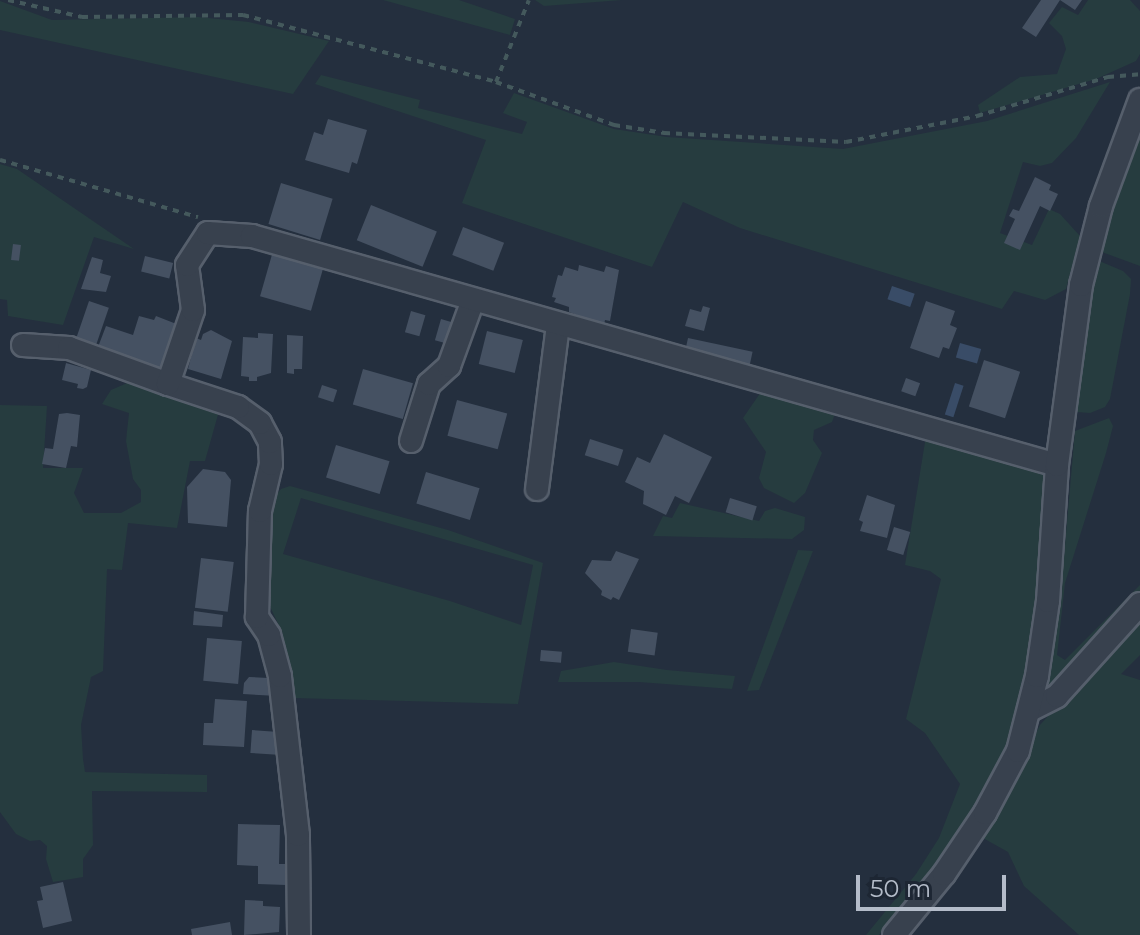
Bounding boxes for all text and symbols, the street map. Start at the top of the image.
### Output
scale bar [860,859,1010,909]
text: 50 m [870,874,931,903]

